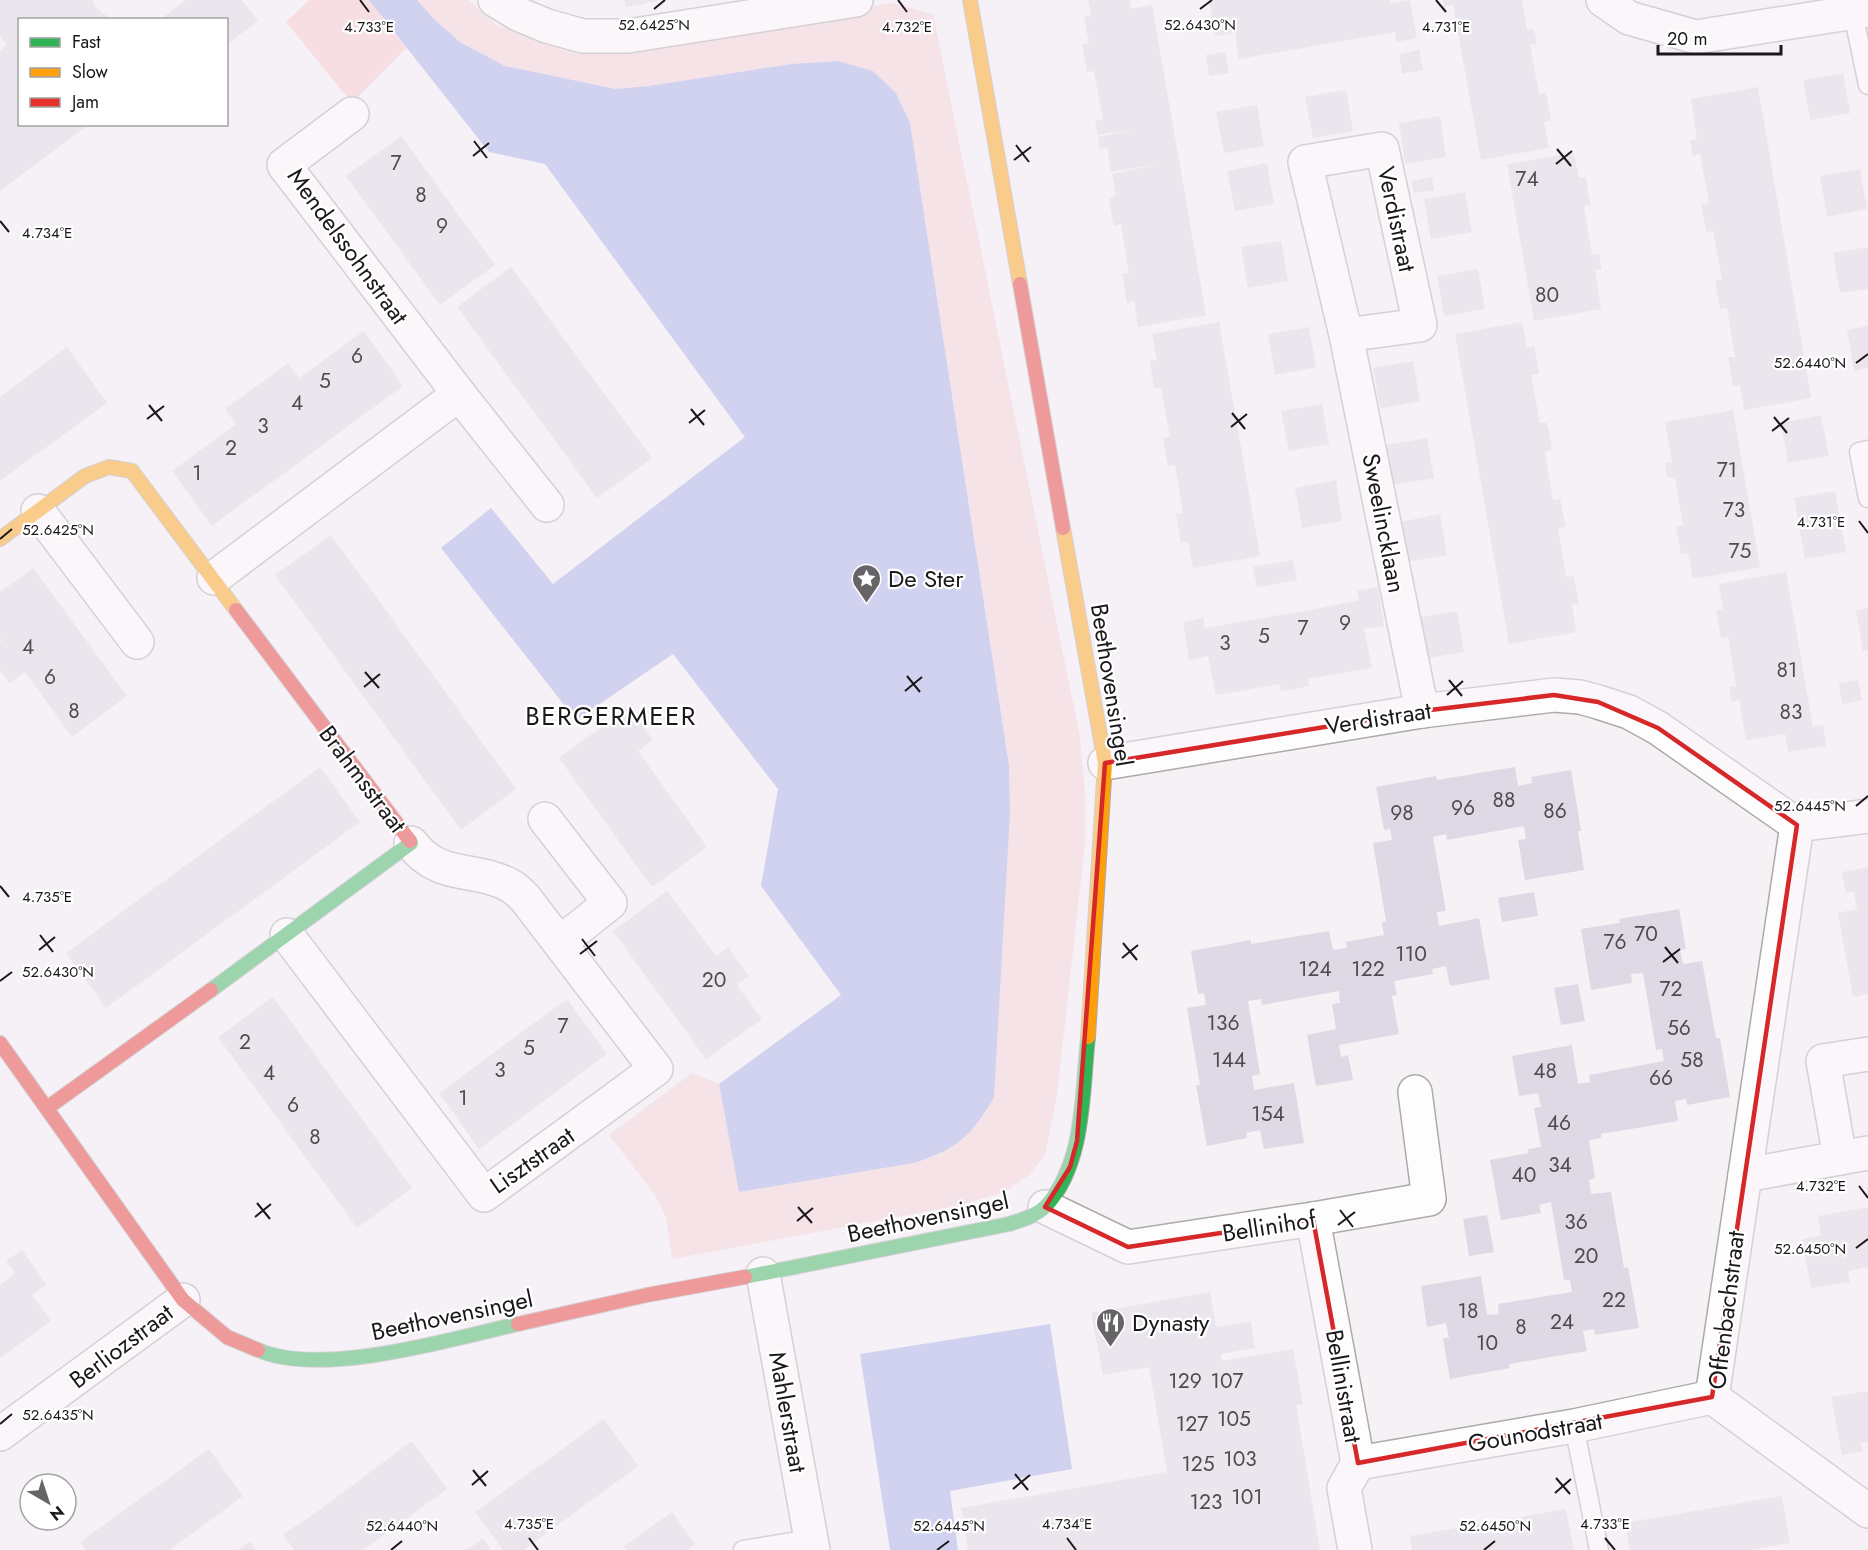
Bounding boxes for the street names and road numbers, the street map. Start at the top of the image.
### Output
street label: Mendelssohnstraat [279,160,417,332]
street label: Verdistraat [1369,163,1425,275]
street label: Sweelincklaan [1353,450,1415,596]
street label: Beethovensingel [1082,601,1142,769]
street label: Verdistraat [1322,692,1434,744]
street label: Brahmsstraat [311,718,415,840]
street label: Lisztstraat [483,1118,582,1202]
street label: Beethovensingel [844,1183,1012,1251]
street label: Bellinihof [1220,1201,1319,1251]
street label: Offenbachstraat [1699,1229,1753,1391]
street label: Beethovensingel [368,1281,536,1349]
street label: Berliozstraat [62,1295,180,1397]
street label: Bellinistraat [1317,1327,1371,1446]
street label: Mahlerstraat [760,1349,816,1475]
street label: Gounodstraat [1465,1403,1605,1461]

